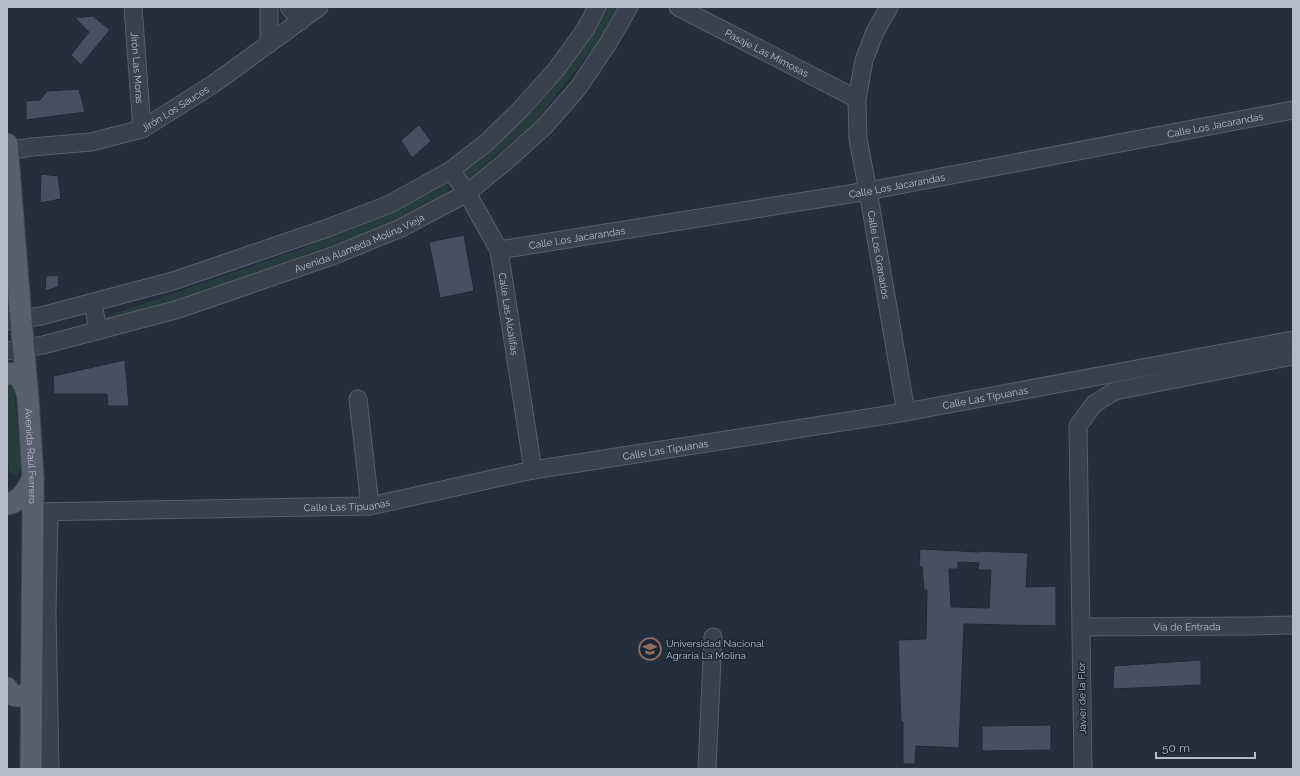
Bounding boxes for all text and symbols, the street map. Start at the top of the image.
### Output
street label: Pasaje Las Mimosas [723,27,811,79]
street label: Jirón Las Moras [129,32,146,104]
street label: Jirón Los Sauces [139,83,211,134]
street label: Calle Los Jacarandas [1166,110,1264,139]
street label: Calle Los Jacarandas [848,171,946,200]
street label: Calle Los Granados [866,210,892,300]
street label: Avenida Alameda Molina Vieja [293,211,426,274]
street label: Calle Los Jacarandas [528,224,626,251]
street label: Calle Las Alcalifas [497,272,521,356]
street label: Calle Las Tipuanas [942,384,1029,411]
street label: Avenida Raúl Ferrero [23,408,39,504]
street label: Calle Las Tipuanas [622,437,709,462]
street label: Calle Las Tipuanas [304,496,391,513]
street label: Vía de Entrada [1153,621,1221,632]
school or university icon: Universidad Nacional Agraria La Molina [637,636,663,662]
place label: Universidad Nacional Agraria La Molina [666,638,765,661]
street label: Javier de la Flor [1076,661,1088,734]
scale bar [1156,734,1255,760]
text: 50 m [1162,741,1190,755]

